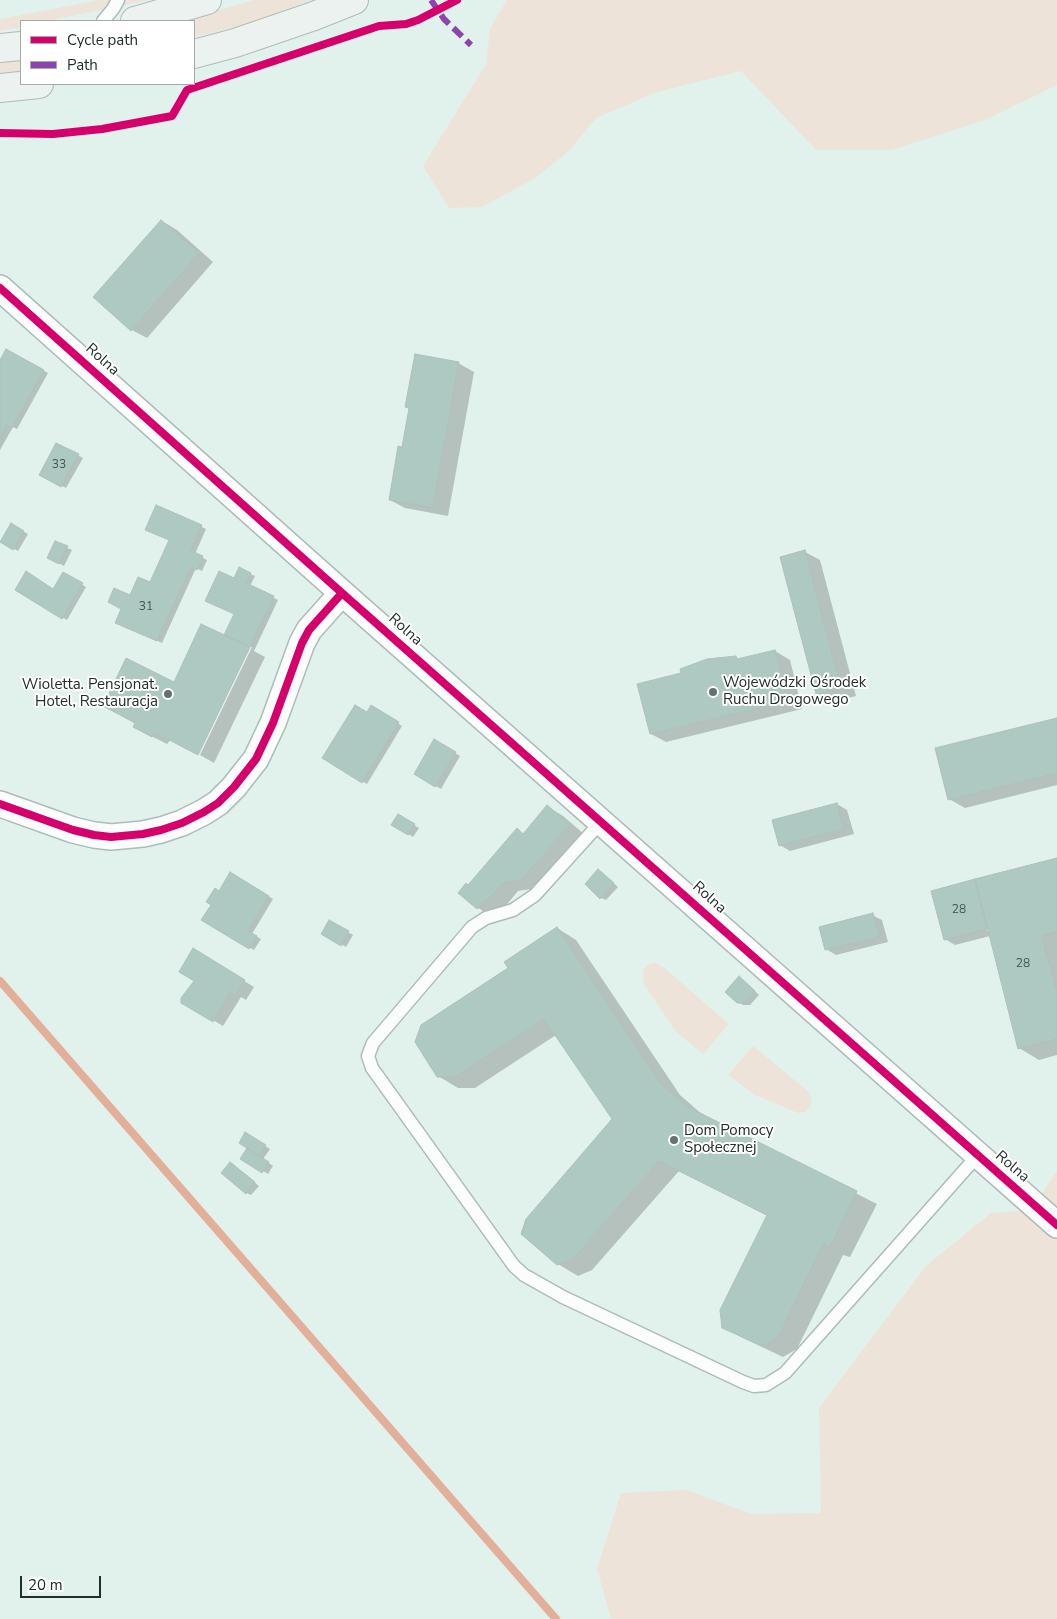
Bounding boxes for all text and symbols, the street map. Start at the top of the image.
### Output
legend [20,20,195,85]
text: Cycle path [67,30,138,50]
text: Path [67,55,98,75]
street label: Rolna [81,340,123,380]
house number: 33 [52,458,66,472]
house number: 31 [139,600,153,614]
street label: Rolna [384,610,426,650]
place label: Wojewódzki Ośrodek Ruchu Drogowego [723,674,866,709]
place label: Wioletta. Pensjonat. Hotel, Restauracja [22,676,158,711]
marker: Wojewódzki Ośrodek Ruchu Drogowego [707,686,719,698]
marker: Wioletta. Pensjonat. Hotel, Restauracja [162,688,174,700]
street label: Rolna [688,878,730,918]
house number: 28 [952,903,966,917]
house number: 28 [1016,957,1030,971]
place label: Dom Pomocy Społecznej [684,1122,774,1157]
marker: Dom Pomocy Społecznej [668,1134,680,1146]
street label: Rolna [991,1147,1033,1187]
scale bar [22,1566,104,1598]
text: 20 m [28,1575,63,1595]

